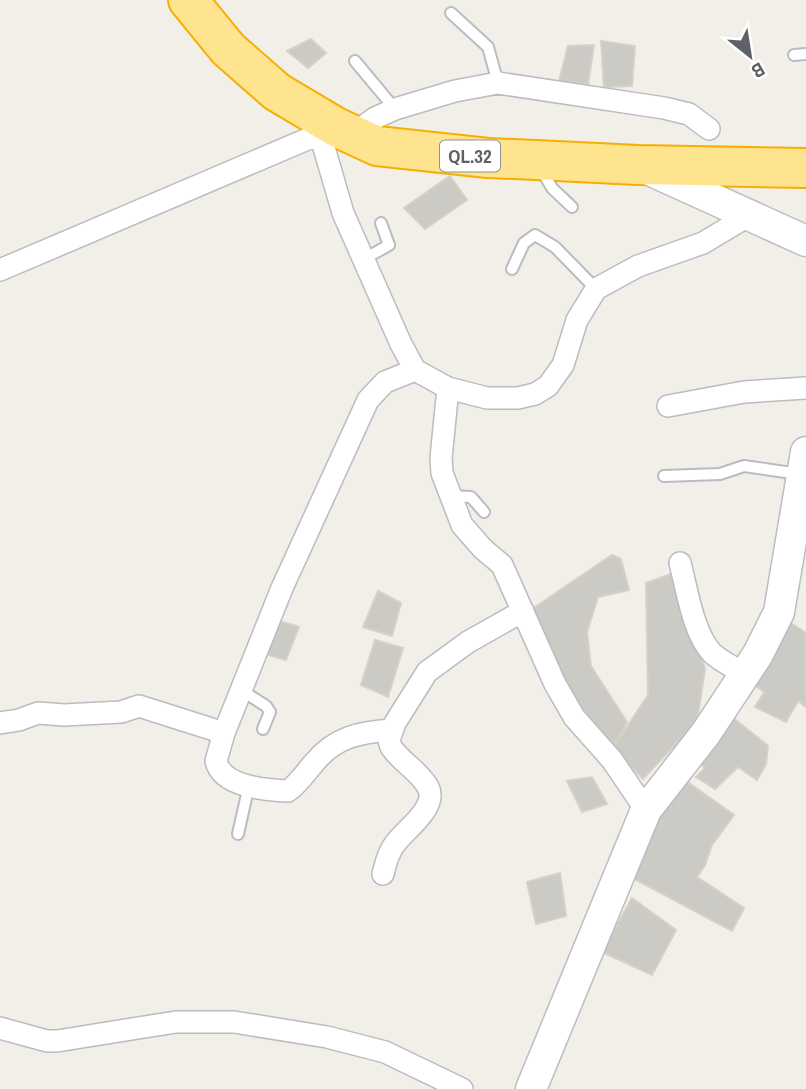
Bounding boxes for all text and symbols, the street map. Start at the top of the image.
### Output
north arrow [715,21,785,91]
text: B [747,57,770,85]
road number: QL.32 [440,140,500,172]

